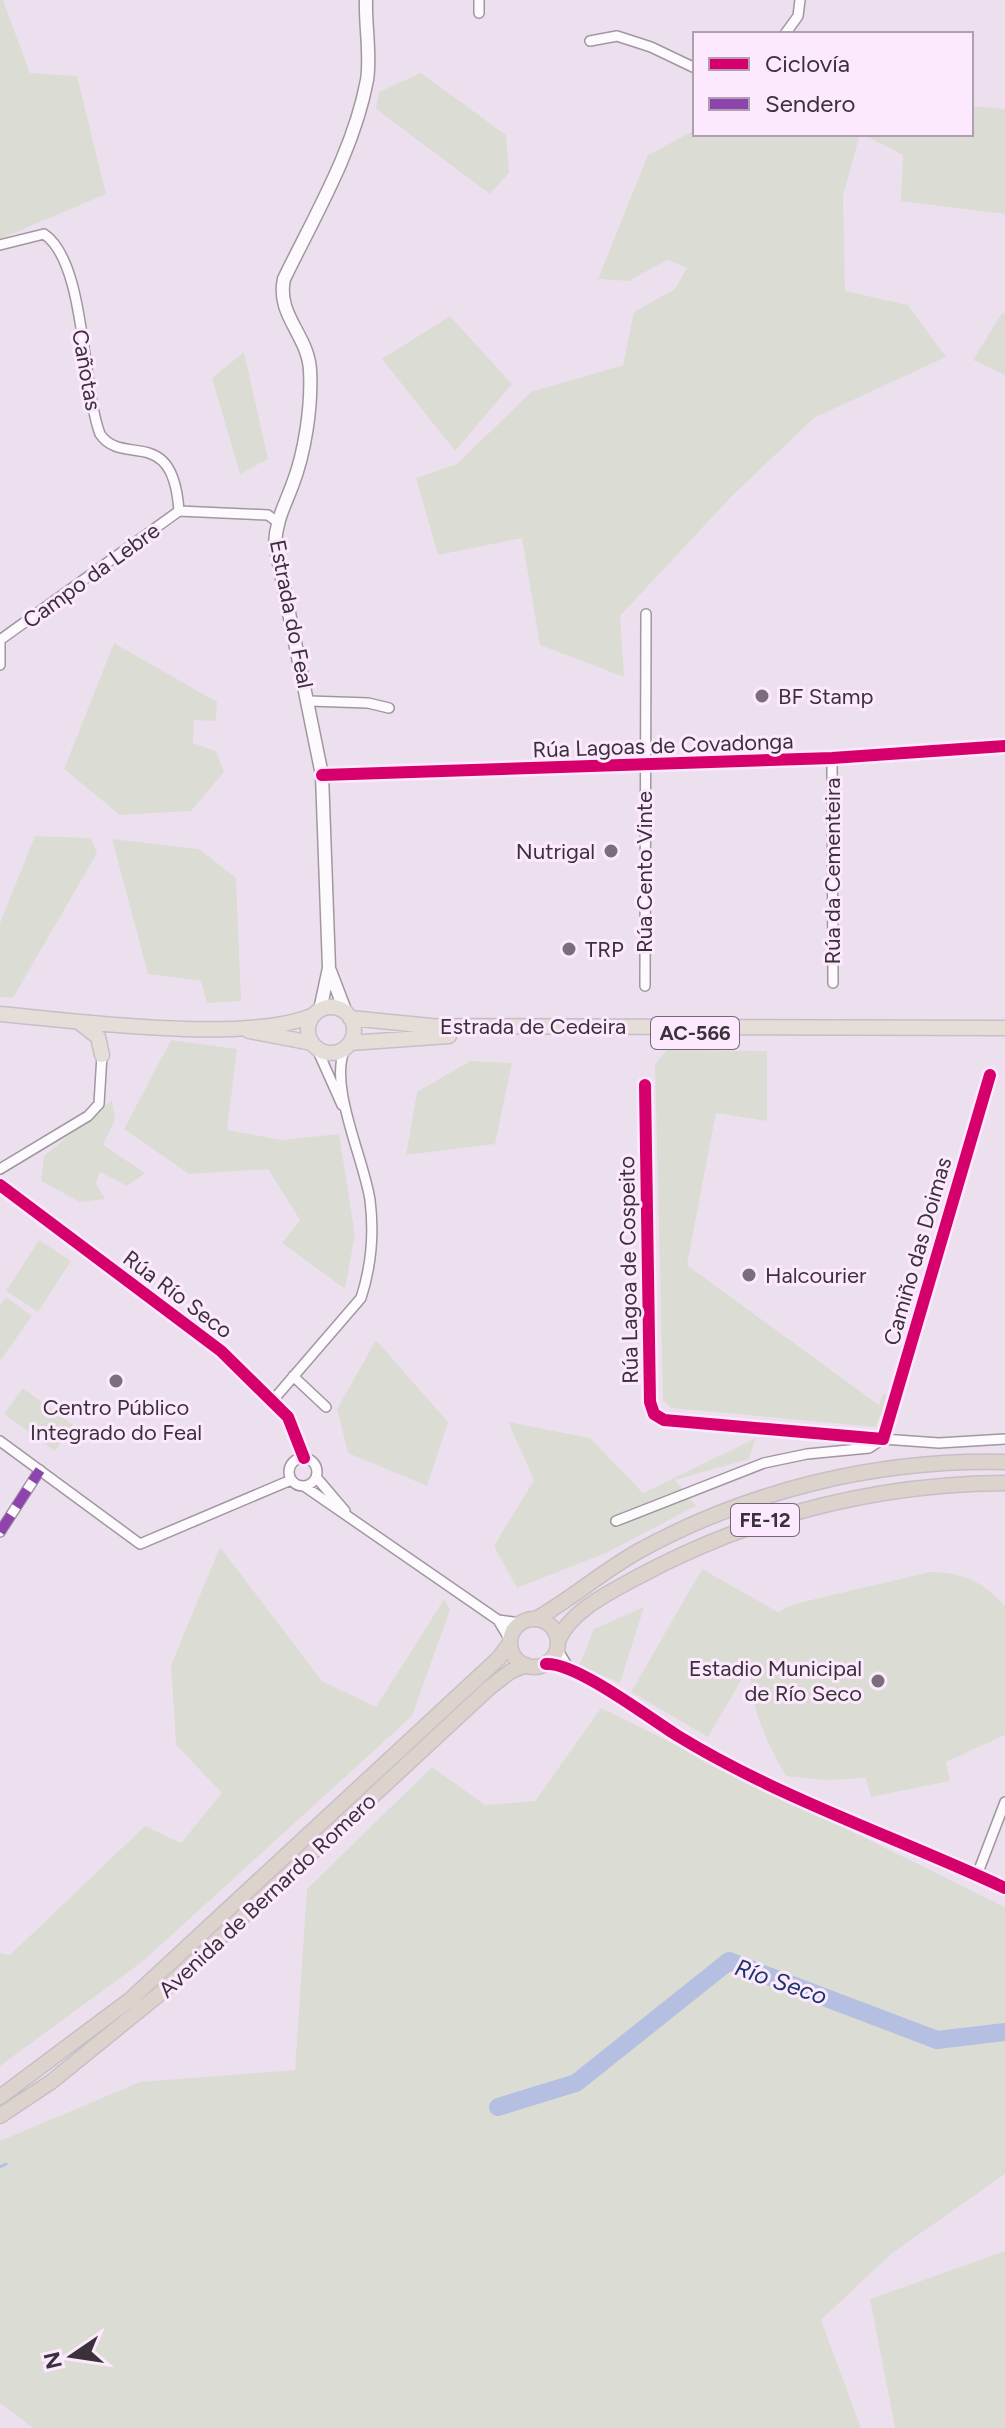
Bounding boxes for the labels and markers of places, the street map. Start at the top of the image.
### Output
place label: BF Stamp [778,683,874,710]
marker: BF Stamp [753,687,771,705]
place label: Nutrigal [516,838,595,865]
marker: Nutrigal [602,842,620,860]
place label: TRP [585,936,624,963]
marker: TRP [560,940,578,958]
place label: Halcourier [765,1262,867,1289]
marker: Halcourier [740,1266,758,1284]
marker: Centro Público Integrado do Feal [107,1372,125,1390]
place label: Centro Público Integrado do Feal [30,1394,202,1446]
place label: Estadio Municipal de Río Seco [689,1655,862,1707]
marker: Estadio Municipal de Río Seco [869,1672,887,1690]

